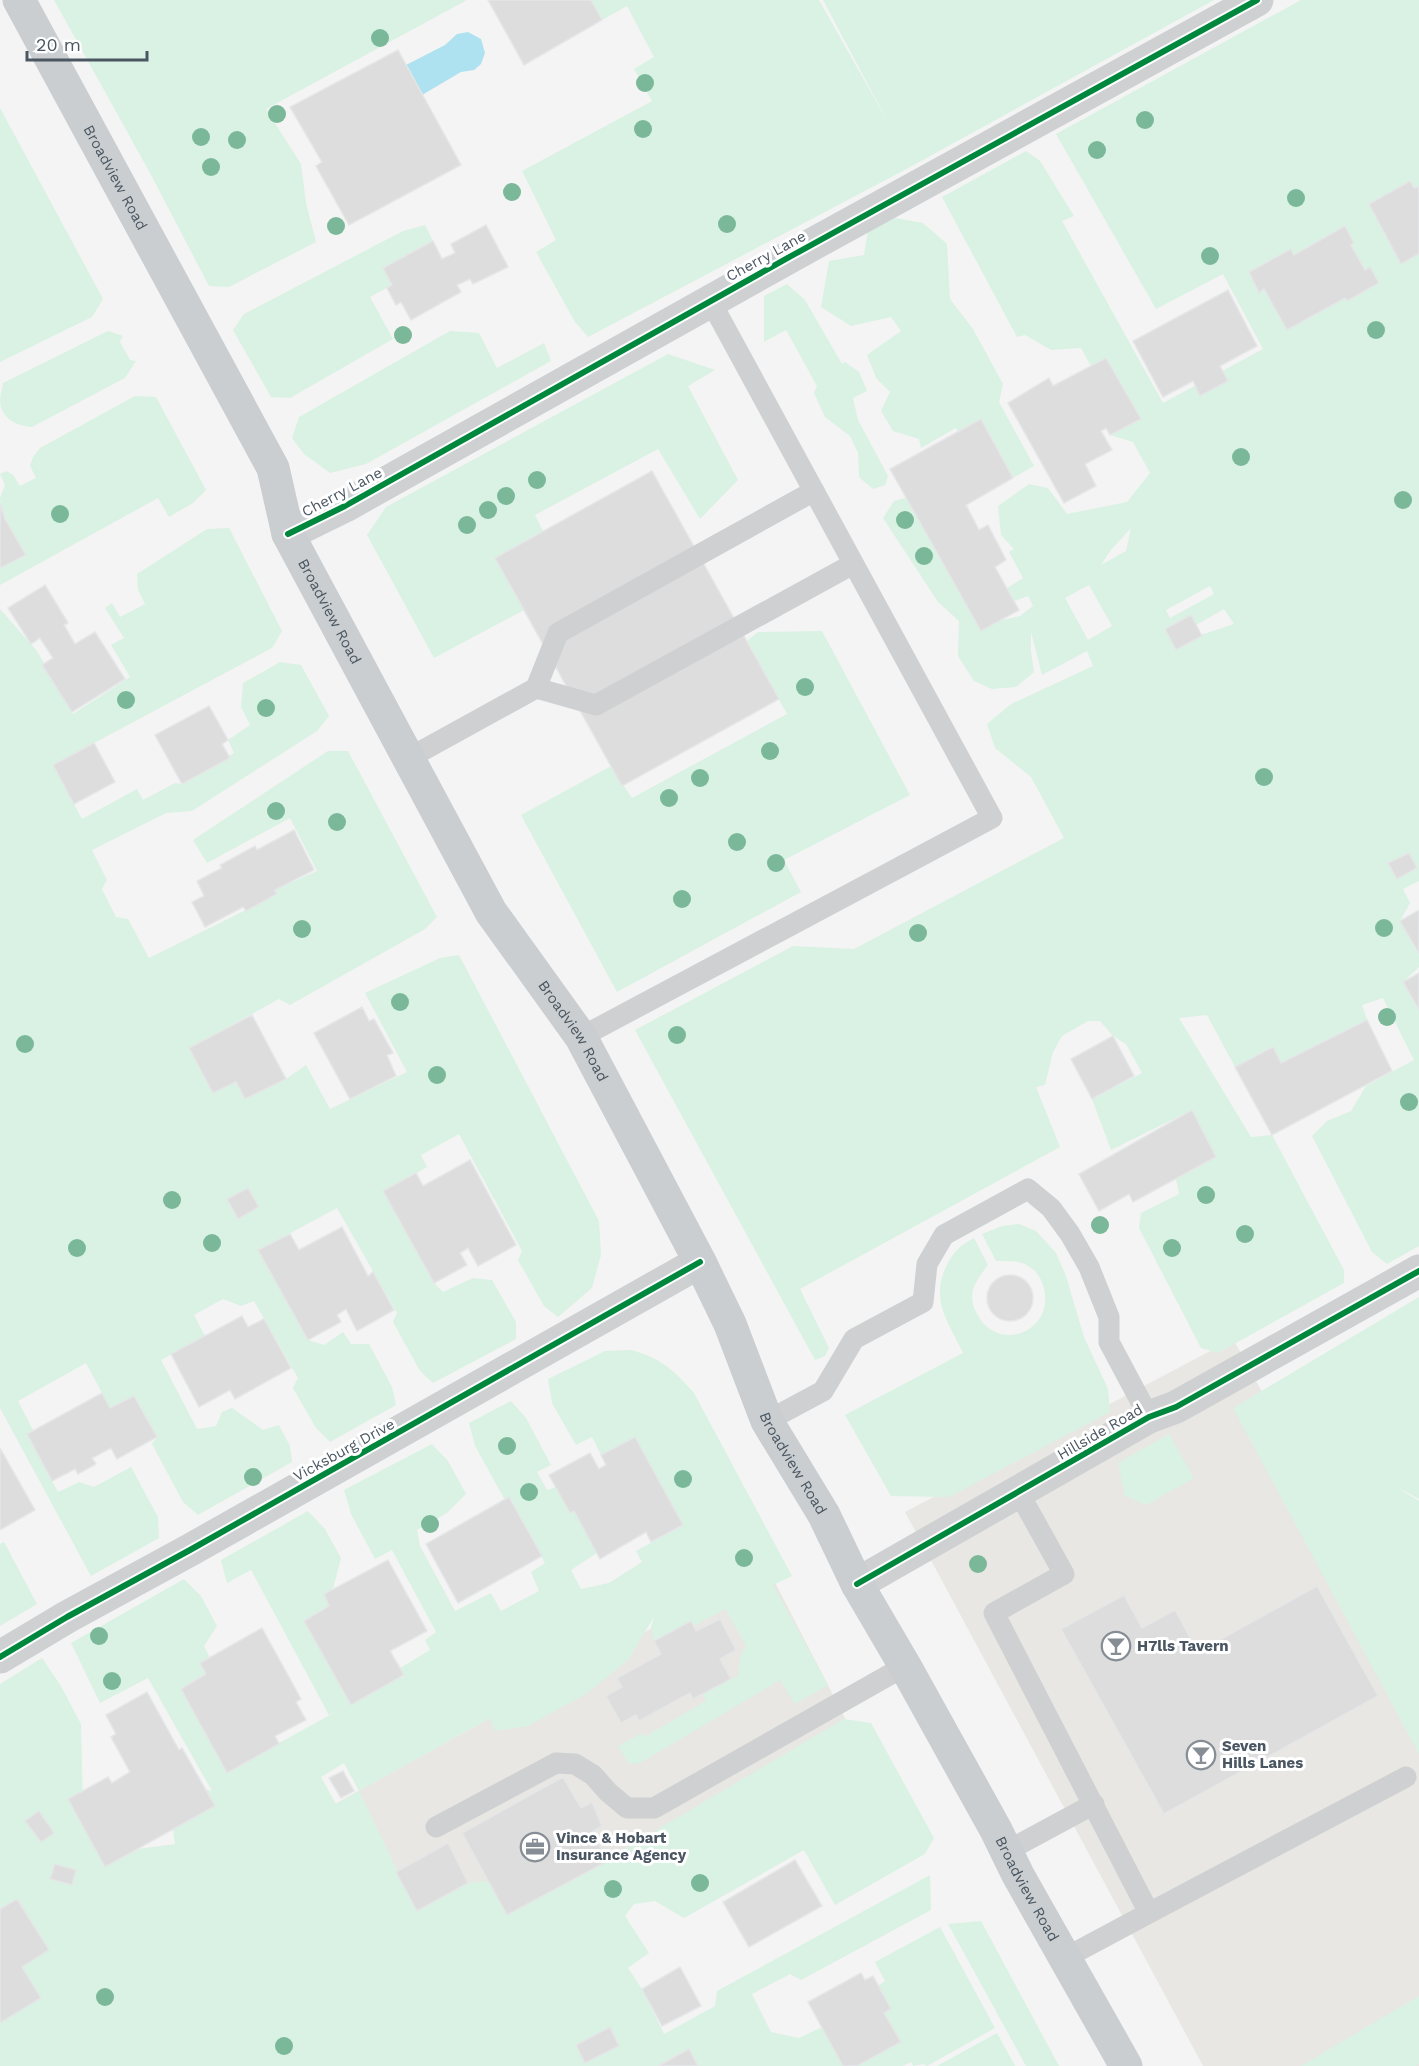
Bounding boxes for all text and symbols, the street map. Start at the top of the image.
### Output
scale bar [27,24,147,62]
text: 20 m [36,34,81,55]
street label: Broadview Road [80,122,151,233]
street label: Cherry Lane [723,227,809,285]
street label: Cherry Lane [299,463,385,521]
street label: Broadview Road [294,556,365,667]
street label: Broadview Road [534,977,612,1085]
street label: Hillside Road [1054,1400,1146,1464]
street label: Broadview Road [755,1409,831,1518]
street label: Vicksburg Drive [290,1415,398,1485]
bar icon: H7lls Tavern [1100,1630,1132,1662]
place label: H7lls Tavern [1137,1637,1229,1655]
place label: Seven Hills Lanes [1222,1737,1303,1772]
bar icon: Seven Hills Lanes [1185,1739,1217,1771]
place label: Vince & Hobart Insurance Agency [556,1829,687,1864]
office icon: Vince & Hobart Insurance Agency [519,1831,551,1863]
street label: Broadview Road [991,1833,1063,1945]

